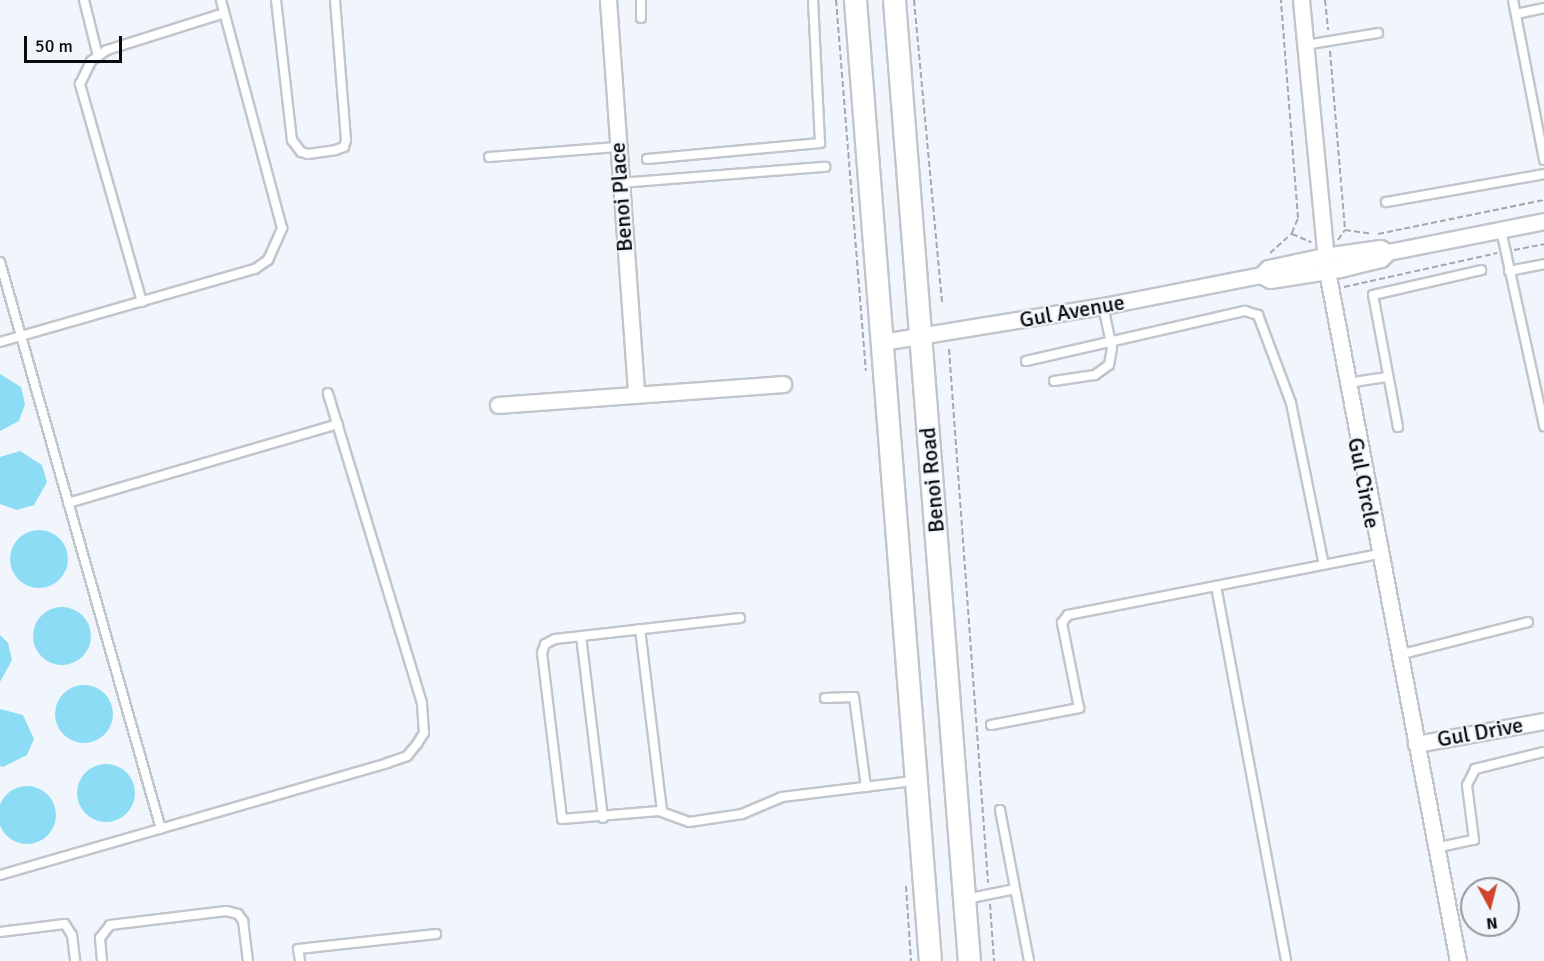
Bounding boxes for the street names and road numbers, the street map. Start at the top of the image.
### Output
street label: Benoi Place [604,141,638,253]
street label: Gul Avenue [1017,289,1127,333]
street label: Benoi Road [914,426,950,534]
street label: Gul Circle [1342,435,1386,531]
street label: Gul Drive [1435,711,1525,753]

